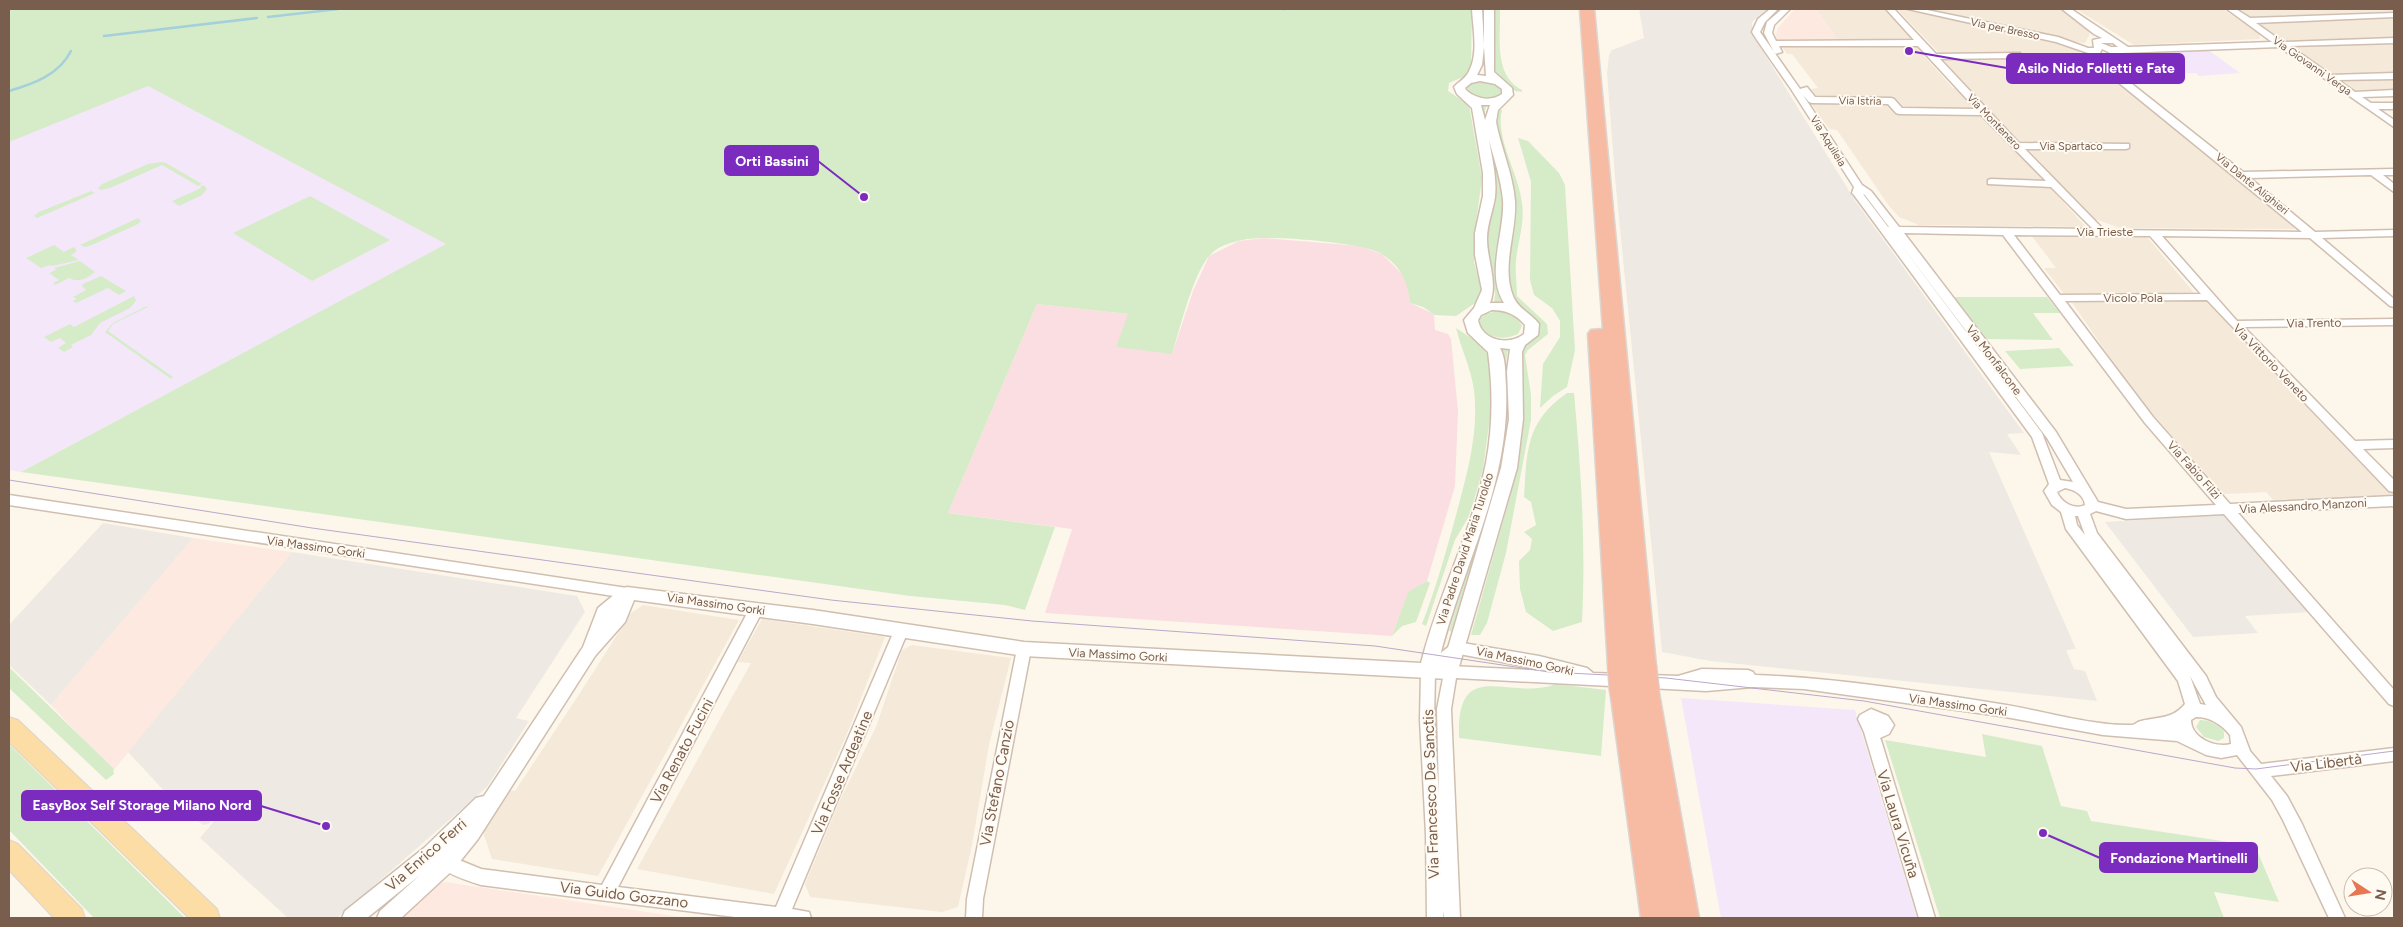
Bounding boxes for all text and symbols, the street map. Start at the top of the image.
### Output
street label: Via per Bresso [1969,15,2041,43]
street label: Via Giovanni Verga [2270,34,2354,98]
callout: Asilo Nido Folletti e Fate [2007,54,2184,83]
text: Asilo Nido Folletti e Fate [2017,60,2175,77]
street label: Via Montenero [1964,91,2024,153]
street label: Via Istria [1839,94,1881,108]
street label: Via Aquileia [1807,113,1849,169]
street label: Via Spartaco [2039,140,2103,153]
callout: Orti Bassini [725,146,818,175]
street label: Via Dante Alighieri [2213,150,2291,218]
text: Orti Bassini [735,153,809,170]
street label: Via Trieste [2077,225,2134,239]
street label: Vicolo Pola [2103,291,2163,305]
street label: Via Trento [2286,316,2342,330]
street label: Via Vittorio Veneto [2230,321,2312,405]
street label: Via Monfalcone [1963,322,2025,398]
street label: Via Fabio Filzi [2164,438,2224,502]
street label: Via Padre David Maria Turoldo [1434,471,1496,627]
street label: Via Alessandro Manzoni [2239,496,2367,516]
street label: Via Massimo Gorki [266,533,366,561]
street label: Via Massimo Gorki [666,590,766,618]
street label: Via Massimo Gorki [1475,644,1575,678]
street label: Via Massimo Gorki [1068,645,1168,665]
street label: Via Massimo Gorki [1908,691,2008,719]
street label: Via Renato Fucini [647,695,717,807]
street label: Via Fosse Ardeatine [808,708,876,838]
street label: Via Francesco De Sanctis [1419,709,1443,879]
street label: Via Stefano Canzio [976,718,1018,848]
street label: Via Libertà [2289,750,2363,776]
street label: Via Laura Vicuña [1873,768,1923,880]
callout: EasyBox Self Storage Milano Nord [22,791,261,820]
text: EasyBox Self Storage Milano Nord [32,797,252,814]
street label: Via Enrico Ferri [382,815,470,895]
callout: Fondazione Martinelli [2100,843,2257,872]
text: Fondazione Martinelli [2110,850,2248,867]
north arrow [2343,867,2393,917]
street label: Via Guido Gozzano [559,878,690,912]
text: N [2371,888,2390,902]

